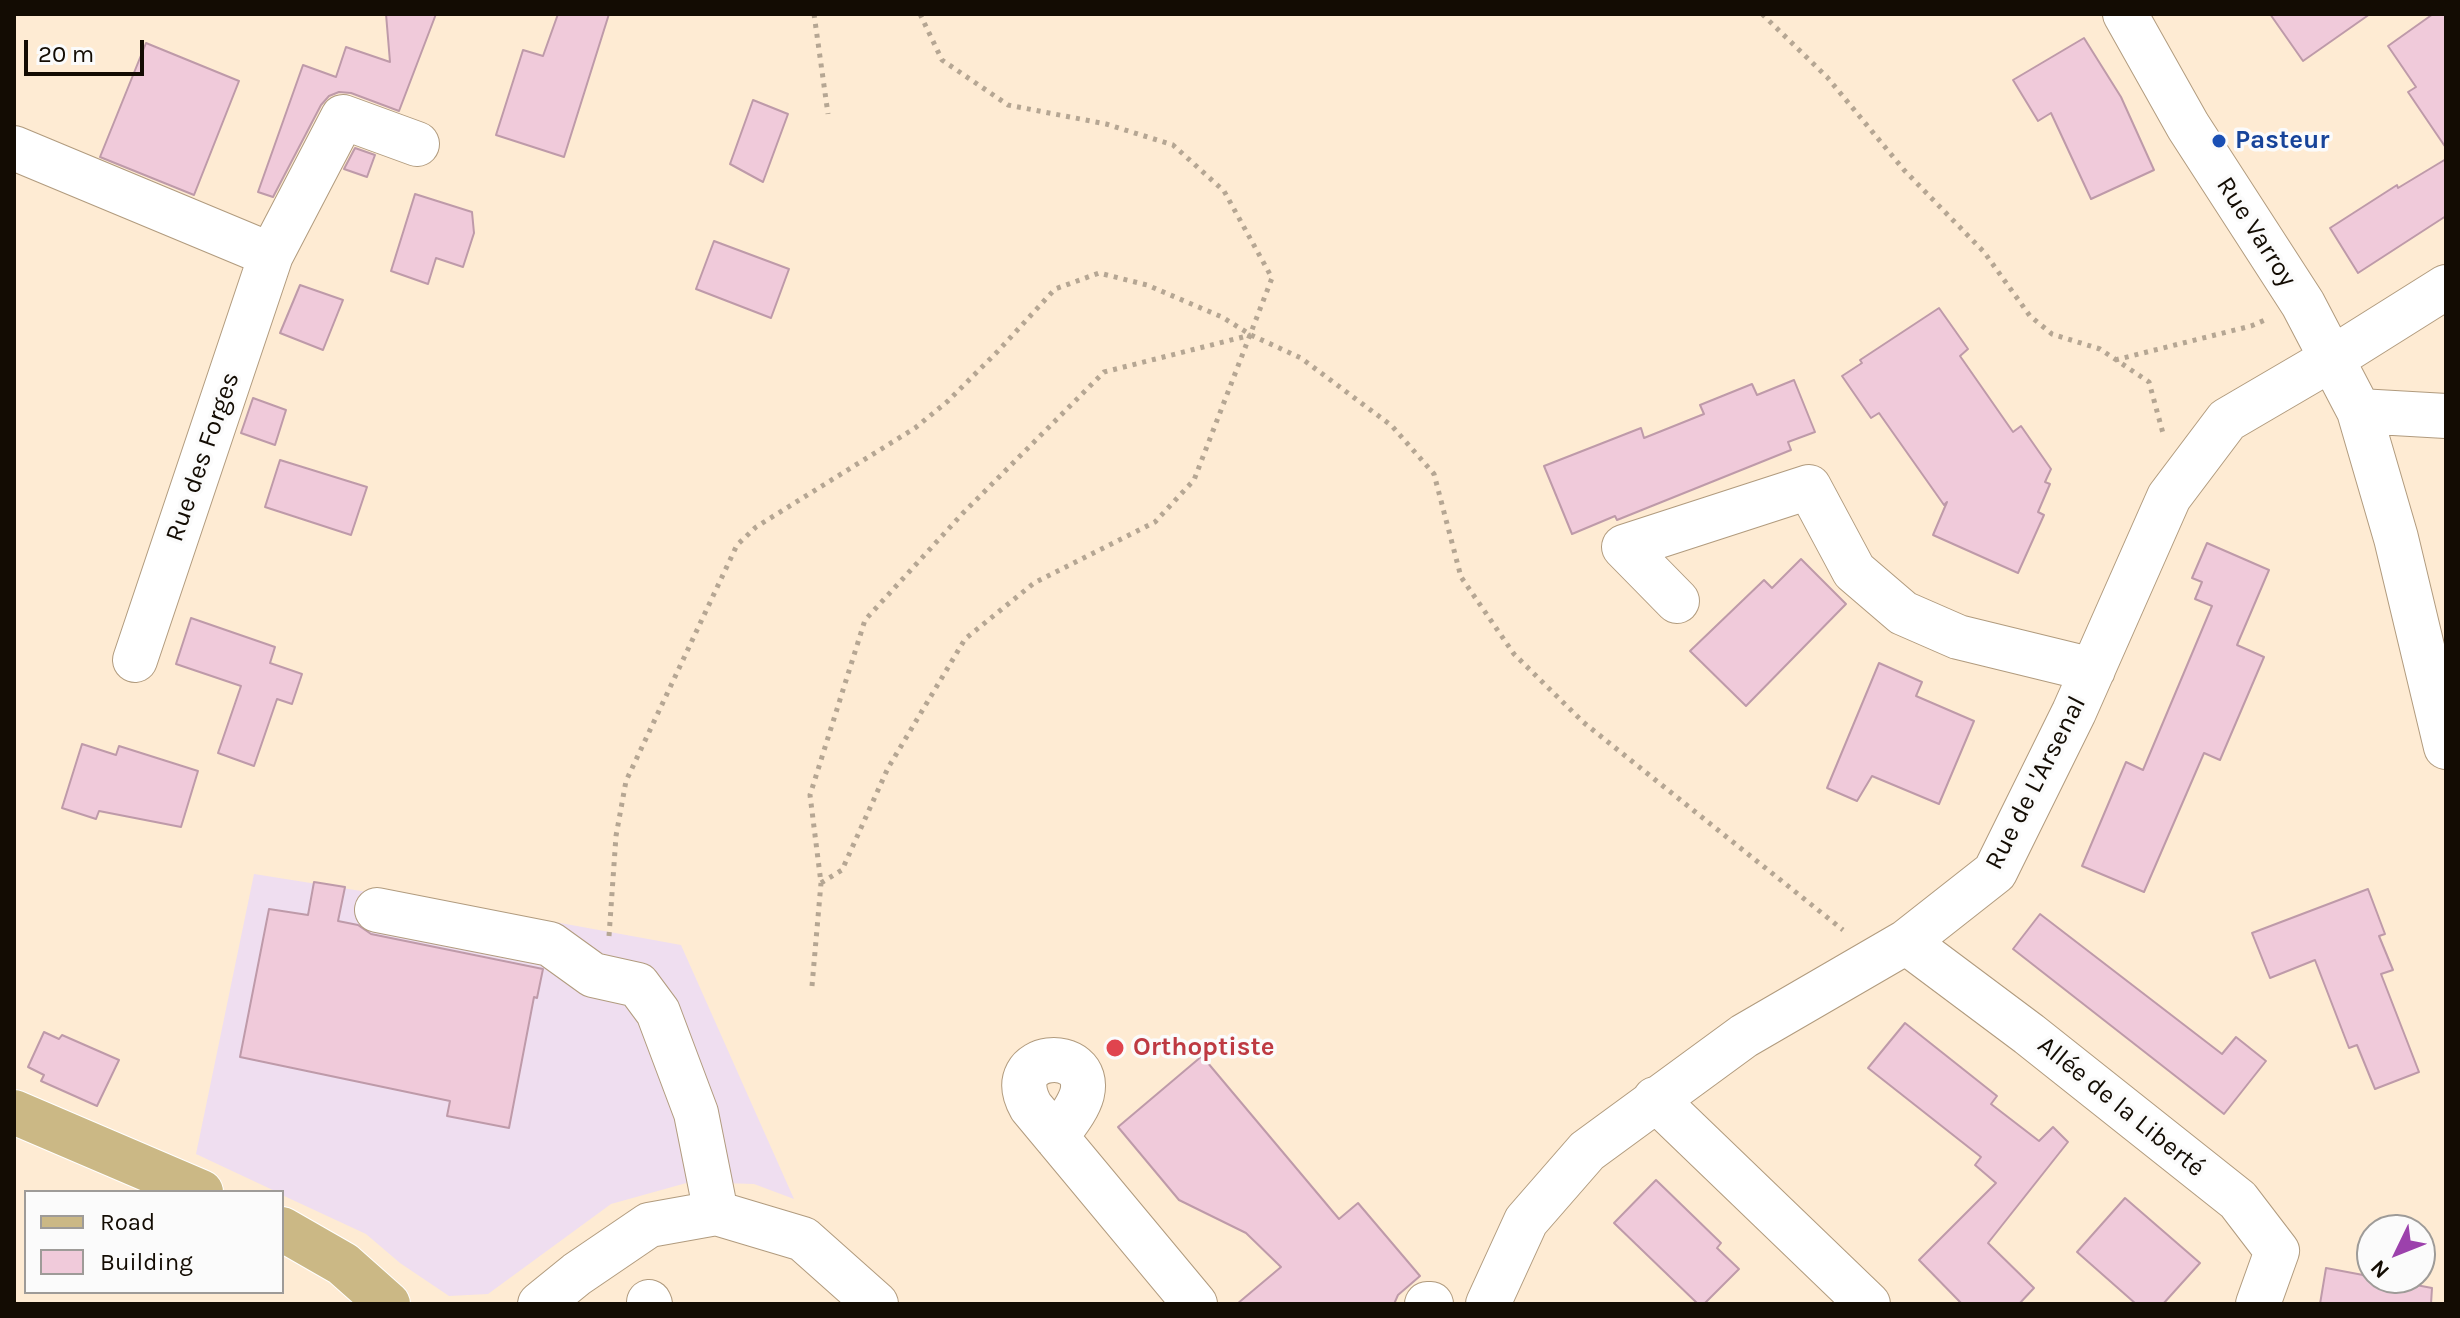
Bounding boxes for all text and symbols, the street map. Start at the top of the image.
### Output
scale bar [28,24,148,74]
text: 20 m [38,40,94,68]
place label: Pasteur [2235,125,2330,157]
marker: Pasteur [2210,132,2228,150]
street label: Rue Varroy [2209,171,2303,293]
street label: Rue des Forges [159,368,247,546]
street label: Rue de L'Arsenal [1979,691,2093,875]
street label: Allée de la Liberté [2031,1030,2211,1184]
place label: Orthoptiste [1133,1032,1275,1064]
marker: Orthoptiste [1104,1037,1126,1059]
legend [24,1190,284,1294]
text: Road [100,1208,155,1236]
north arrow [2356,1214,2436,1294]
text: Building [100,1248,193,1276]
text: N [2365,1254,2395,1284]

